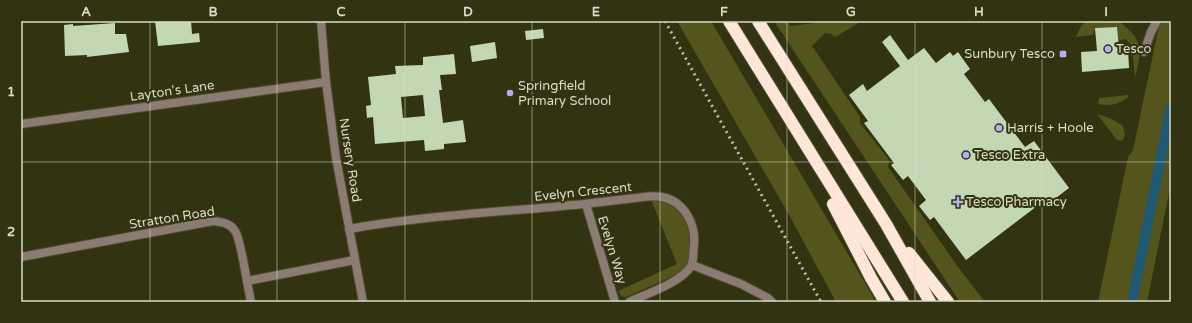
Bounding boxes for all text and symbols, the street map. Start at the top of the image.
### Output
text: A [81,4,91,20]
text: B [208,4,218,20]
text: C [336,4,346,20]
text: D [463,4,473,20]
text: E [592,4,600,20]
text: F [720,4,728,20]
text: G [846,4,856,20]
text: H [974,4,984,20]
text: I [1104,4,1108,20]
place label: Tesco [1116,41,1152,57]
marker: Tesco [1103,44,1113,54]
place label: Sunbury Tesco [964,46,1055,62]
marker: Sunbury Tesco [1058,49,1068,59]
street label: Layton's Lane [129,77,215,105]
place label: Springfield Primary School [518,78,611,109]
text: 1 [7,84,15,100]
marker: Springfield Primary School [505,88,515,98]
street label: Nursery Road [335,117,365,203]
place label: Harris + Hoole [1007,120,1094,136]
marker: Harris + Hoole [994,123,1004,133]
place label: Tesco Extra [974,147,1045,163]
marker: Tesco Extra [961,150,971,160]
street label: Evelyn Crescent [533,179,633,205]
place label: Tesco Pharmacy [966,194,1067,210]
marker: Tesco Pharmacy [953,197,963,207]
street label: Stratton Road [128,203,216,233]
street label: Evelyn Way [594,214,630,286]
text: 2 [7,224,15,240]

